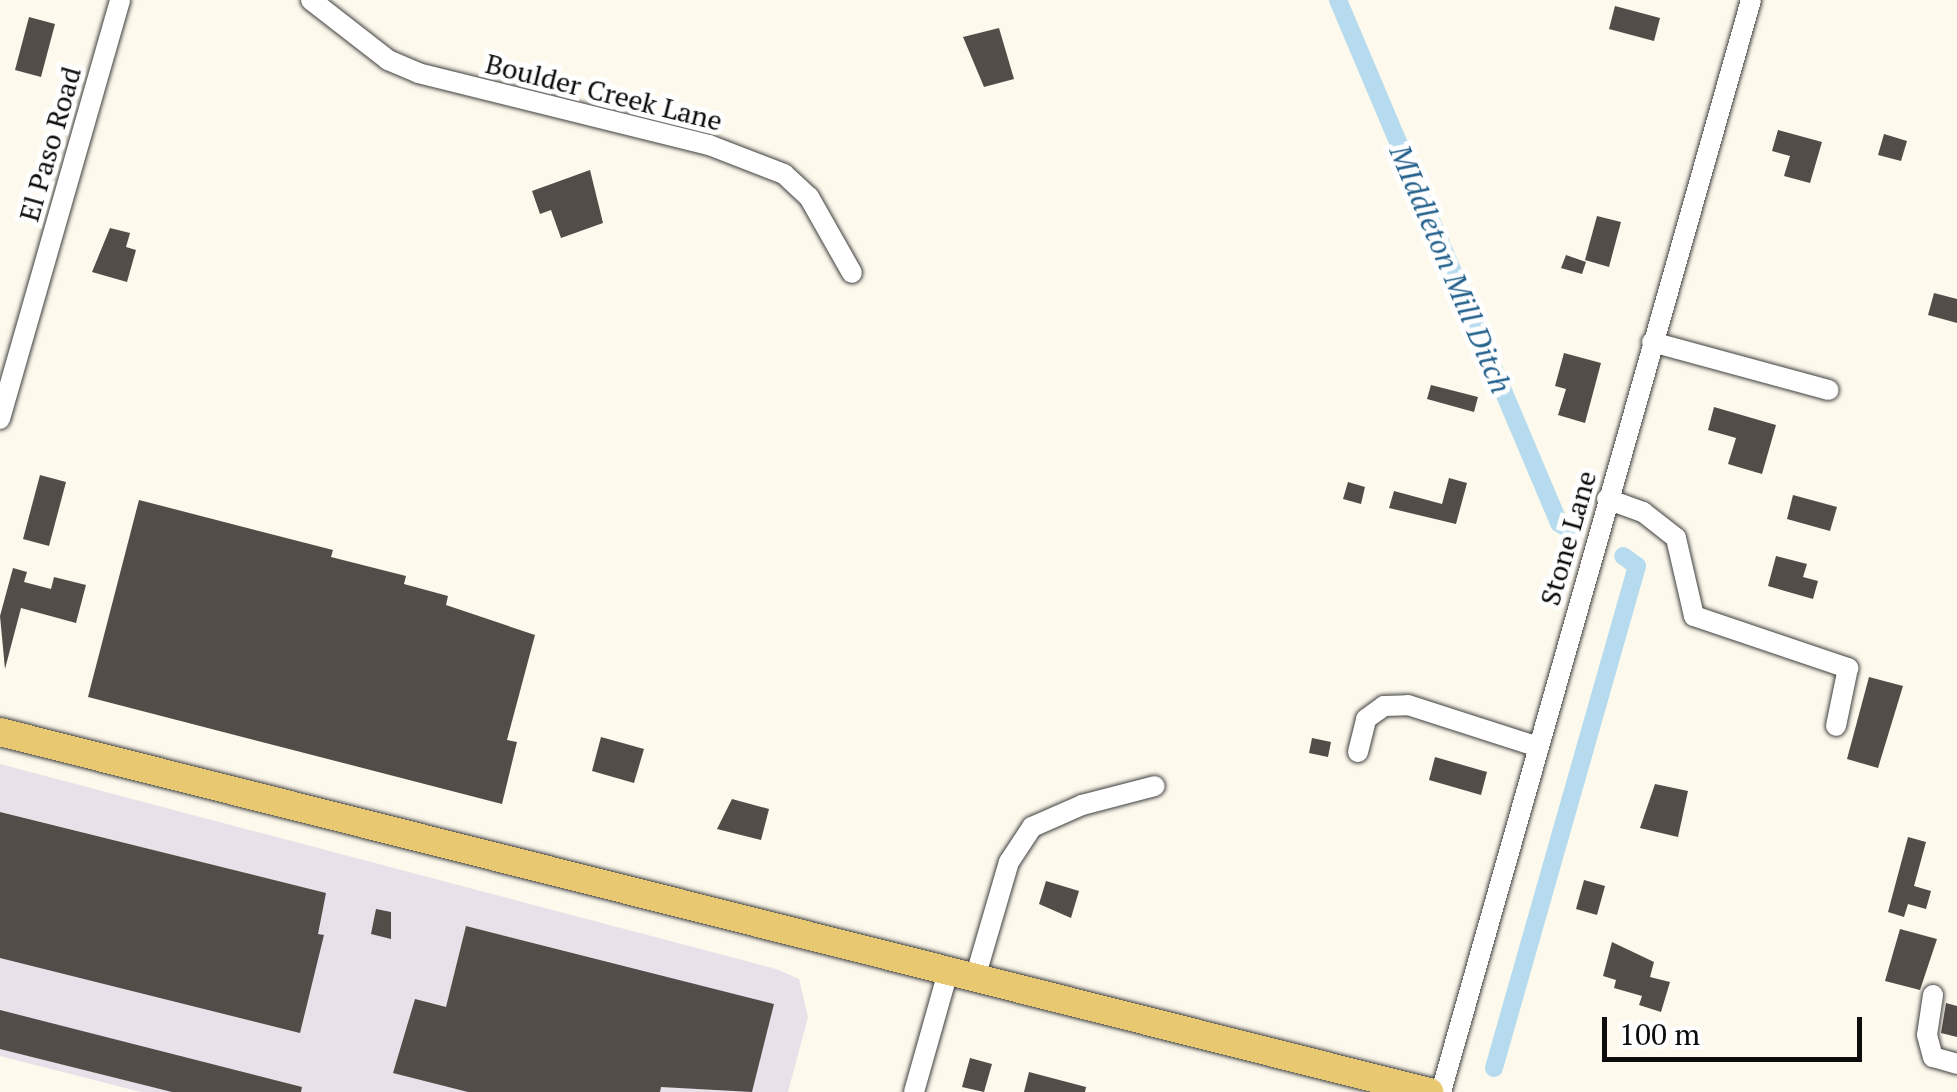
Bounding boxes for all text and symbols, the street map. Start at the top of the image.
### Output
street label: Boulder Creek Lane [482,46,726,138]
street label: El Paso Road [12,63,88,225]
water label: MIddleton Mill Ditch [1382,139,1520,399]
street label: Stone Lane [1533,467,1603,609]
scale bar [1607,997,1867,1059]
text: 100 m [1619,1014,1700,1054]

